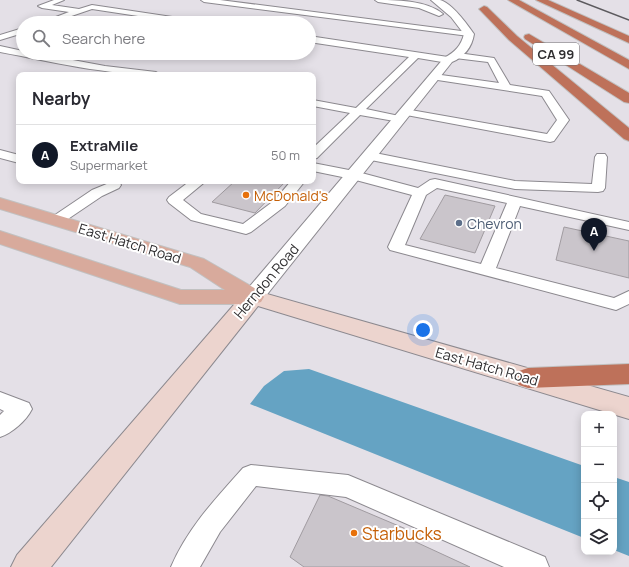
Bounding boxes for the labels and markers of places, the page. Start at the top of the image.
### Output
place label: McDonald's [254,186,328,205]
marker: McDonald's [241,190,251,200]
place label: Chevron [467,214,522,233]
marker: Chevron [454,218,464,228]
pin: A [581,218,607,251]
place label: Starbucks [362,522,442,545]
marker: Starbucks [349,528,359,538]

